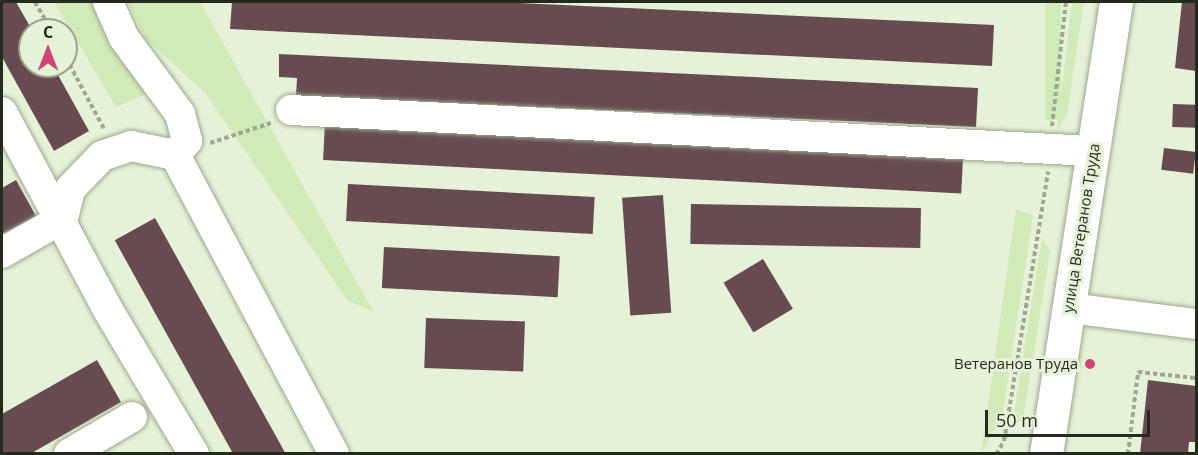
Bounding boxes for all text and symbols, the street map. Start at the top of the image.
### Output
north arrow [18,18,78,78]
text: С [43,21,53,43]
street label: улица Ветеранов Труда [1059,142,1103,314]
place label: Ветеранов Труда [954,355,1078,373]
marker: Ветеранов Труда [1083,357,1097,371]
scale bar [988,398,1153,436]
text: 50 m [996,408,1038,432]

